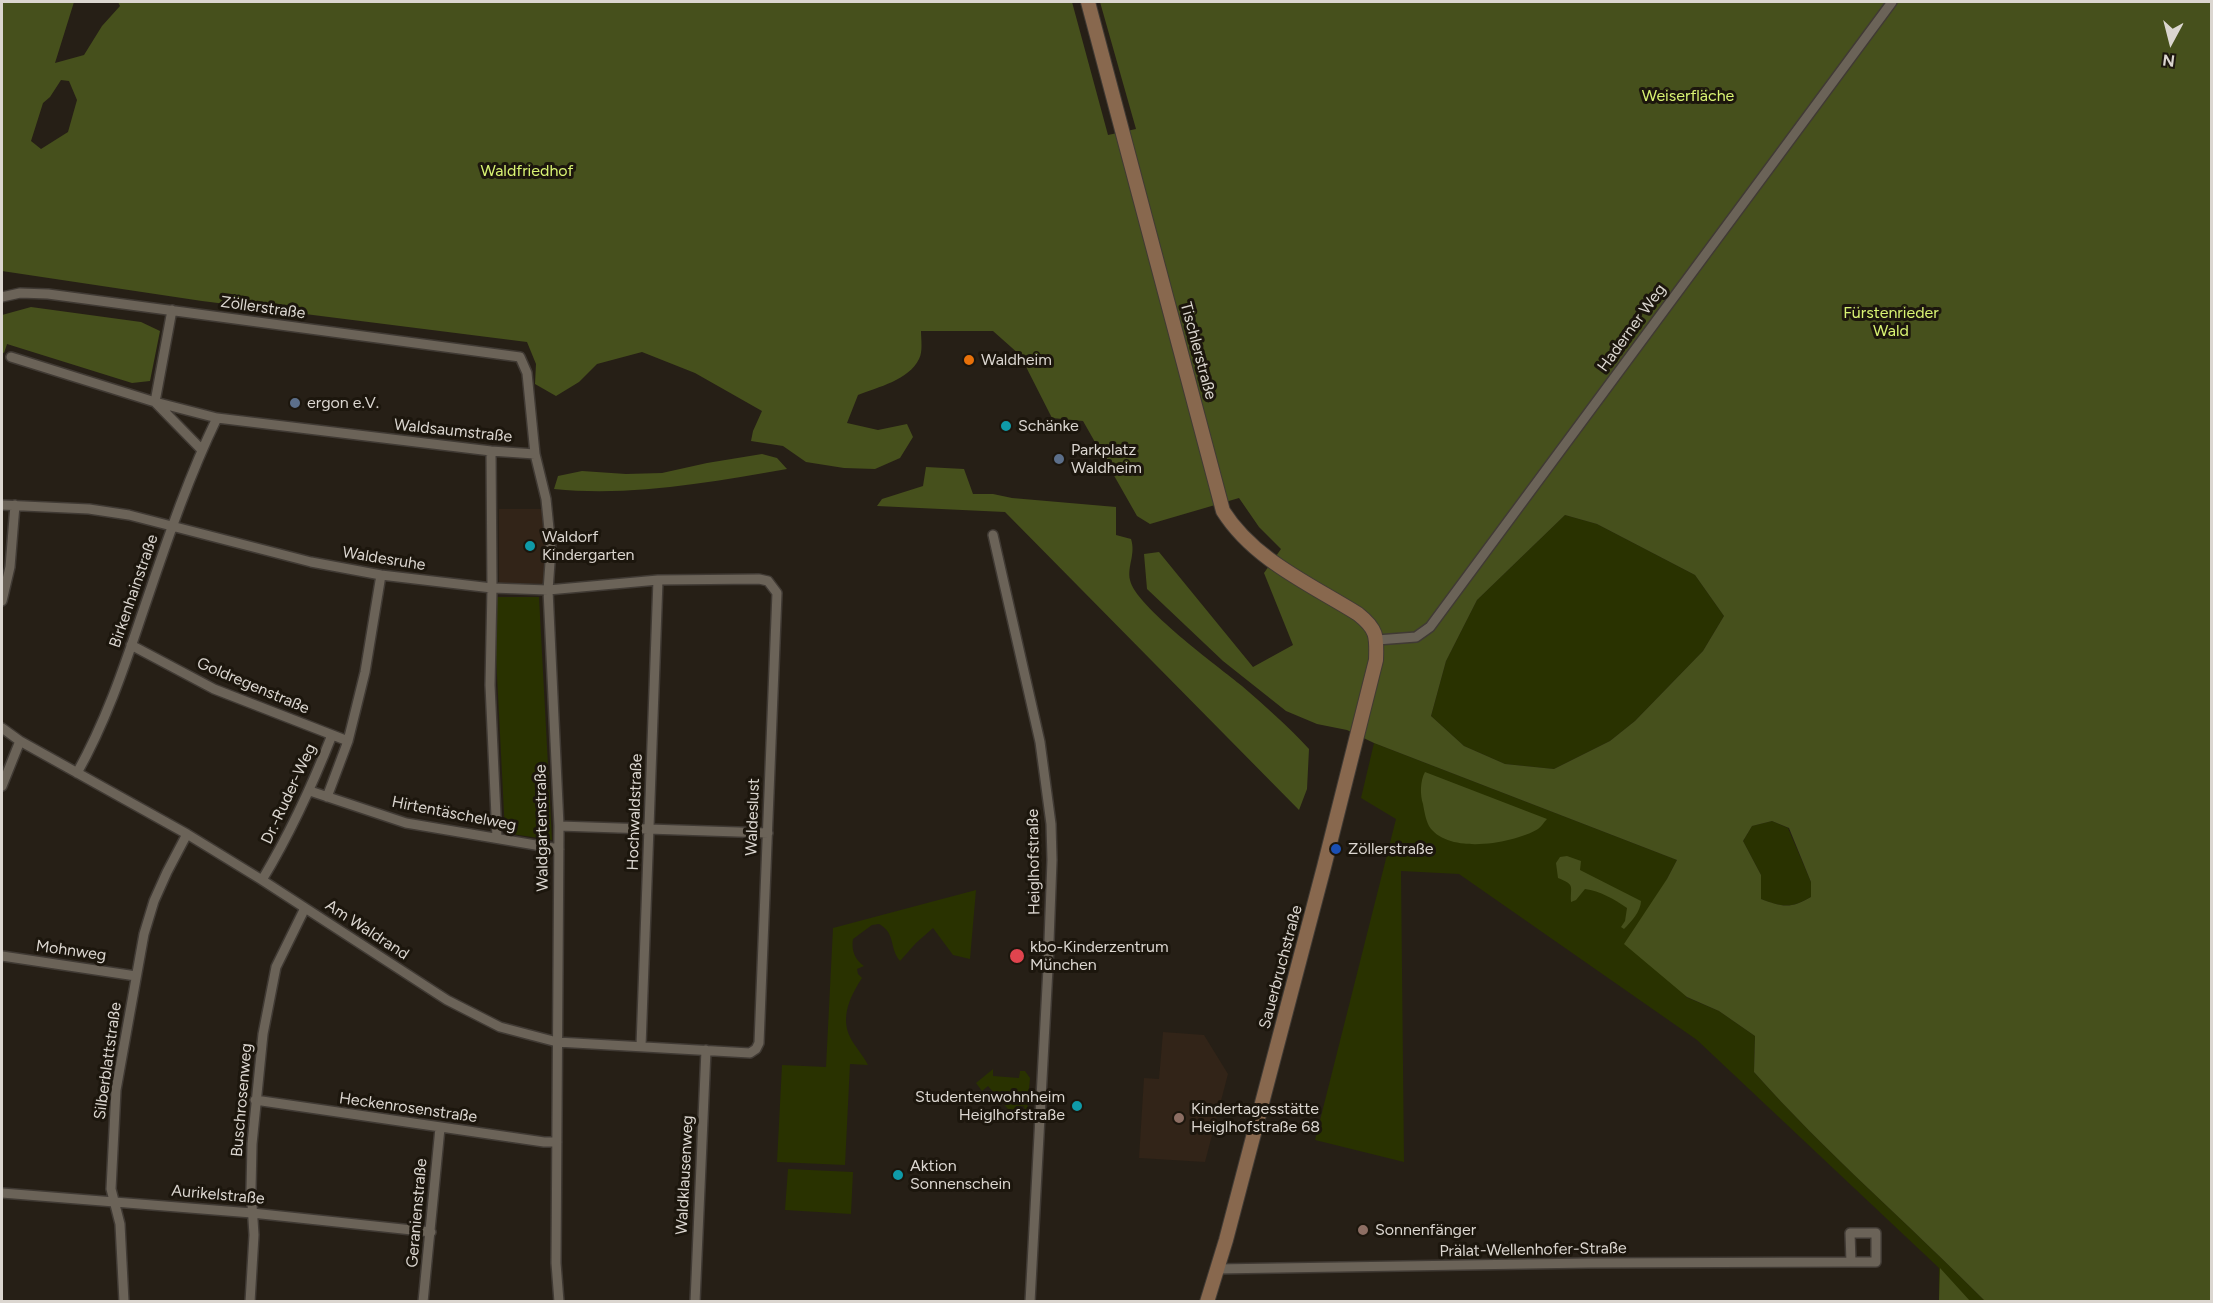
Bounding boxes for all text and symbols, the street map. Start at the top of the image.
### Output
north arrow [2141,12,2201,72]
text: N [2161,50,2176,71]
park label: Weiserfläche [1642,86,1734,106]
park label: Waldfriedhof [480,161,574,181]
street label: Haderner Weg [1594,280,1670,376]
street label: Zöllerstraße [219,293,307,323]
street label: Tischlerstraße [1176,300,1220,402]
park label: Fürstenrieder Wald [1843,303,1939,341]
place label: Waldheim [981,350,1052,370]
marker: Waldheim [962,353,976,367]
place label: ergon e.V. [307,393,379,413]
marker: ergon e.V. [288,396,302,410]
street label: Waldsaumstraße [393,415,513,447]
place label: Schänke [1018,416,1079,436]
marker: Schänke [999,419,1013,433]
place label: Parkplatz Waldheim [1071,440,1142,478]
marker: Parkplatz Waldheim [1052,452,1066,466]
place label: Waldorf Kindergarten [542,527,635,565]
street label: Birkenhainstraße [106,532,162,650]
marker: Waldorf Kindergarten [523,539,537,553]
street label: Waldesruhe [341,543,427,575]
street label: Goldregenstraße [194,654,312,718]
street label: Dr.-Ruder-Weg [257,741,321,847]
street label: Hochwaldstraße [623,753,647,871]
street label: Waldgartenstraße [531,764,553,892]
street label: Waldeslust [742,778,764,856]
street label: Hirtentäschelweg [390,792,518,836]
street label: Heiglhofstraße [1023,809,1045,915]
place label: Zöllerstraße [1348,839,1434,859]
marker: Zöllerstraße [1329,842,1343,856]
street label: Am Waldrand [321,896,413,964]
street label: Sauerbruchstraße [1255,903,1307,1031]
street label: Mohnweg [34,937,108,965]
place label: kbo-Kinderzentrum München [1030,937,1169,975]
marker: kbo-Kinderzentrum München [1008,947,1026,965]
street label: Silberblattstraße [90,1001,126,1121]
street label: Buschrosenweg [227,1042,257,1158]
place label: Studentenwohnheim Heiglhofstraße [915,1087,1065,1125]
street label: Heckenrosenstraße [338,1089,478,1127]
marker: Studentenwohnheim Heiglhofstraße [1070,1099,1084,1113]
place label: Kindertagesstätte Heiglhofstraße 68 [1191,1099,1320,1137]
marker: Kindertagesstätte Heiglhofstraße 68 [1172,1111,1186,1125]
street label: Waldklausenweg [672,1115,698,1235]
place label: Aktion Sonnenschein [910,1156,1011,1194]
street label: Geranienstraße [403,1158,431,1268]
marker: Aktion Sonnenschein [891,1168,905,1182]
street label: Aurikelstraße [171,1181,265,1209]
place label: Sonnenfänger [1375,1220,1476,1240]
marker: Sonnenfänger [1356,1223,1370,1237]
street label: Prälat-Wellenhofer-Straße [1439,1239,1627,1261]

